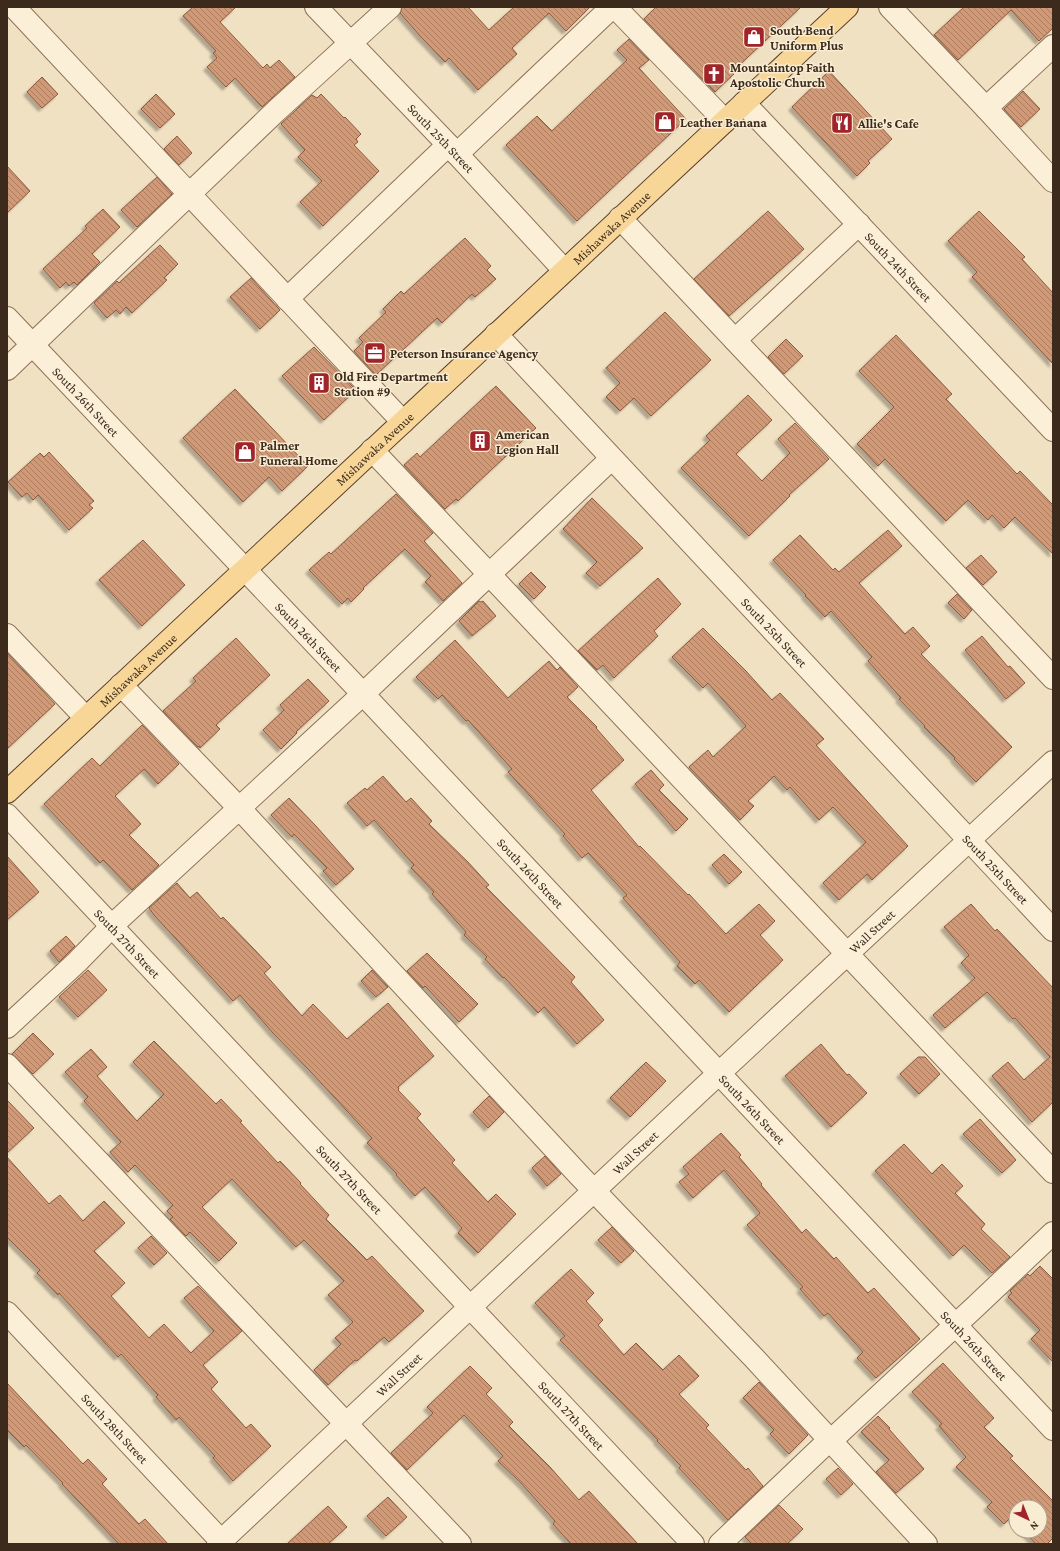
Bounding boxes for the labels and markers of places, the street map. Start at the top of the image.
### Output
place label: South Bend Uniform Plus [770,23,843,53]
shop icon: South Bend Uniform Plus [741,24,767,50]
place label: Mountaintop Faith Apostolic Church [729,60,835,90]
church icon: Mountaintop Faith Apostolic Church [701,61,727,87]
shop icon: Leather Banana [652,109,678,135]
restaurant icon: Allie's Cafe [829,110,855,136]
place label: Leather Banana [680,115,768,130]
place label: Allie's Cafe [857,116,919,131]
office icon: Peterson Insurance Agency [362,340,388,366]
place label: Peterson Insurance Agency [390,346,539,361]
place label: Old Fire Department Station #9 [334,369,448,399]
building icon: Old Fire Department Station #9 [306,370,332,396]
place label: American Legion Hall [495,427,559,457]
building icon: American Legion Hall [467,428,493,454]
place label: Palmer Funeral Home [260,438,338,468]
shop icon: Palmer Funeral Home [232,439,258,465]

